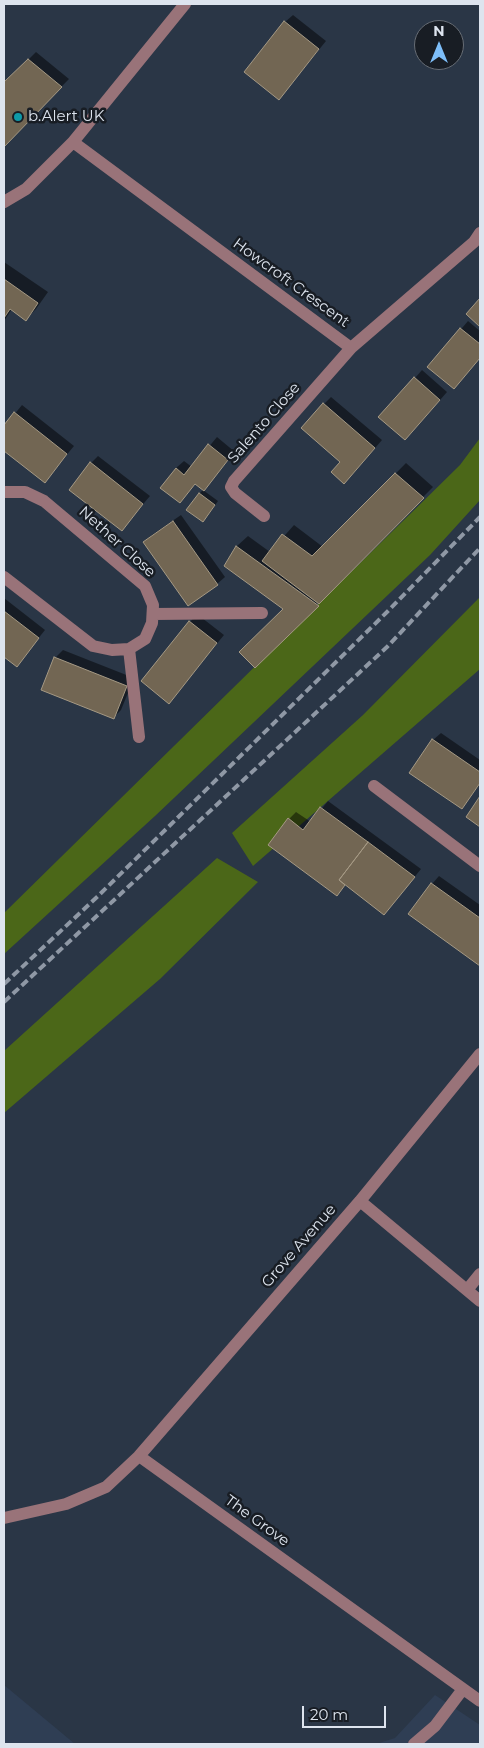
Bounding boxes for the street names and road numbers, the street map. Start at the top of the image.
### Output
street label: Howcroft Crescent [229,235,353,331]
street label: Salento Close [224,379,304,467]
street label: Nether Close [75,503,159,581]
street label: Grove Avenue [258,1201,340,1291]
street label: The Grove [221,1492,293,1550]

